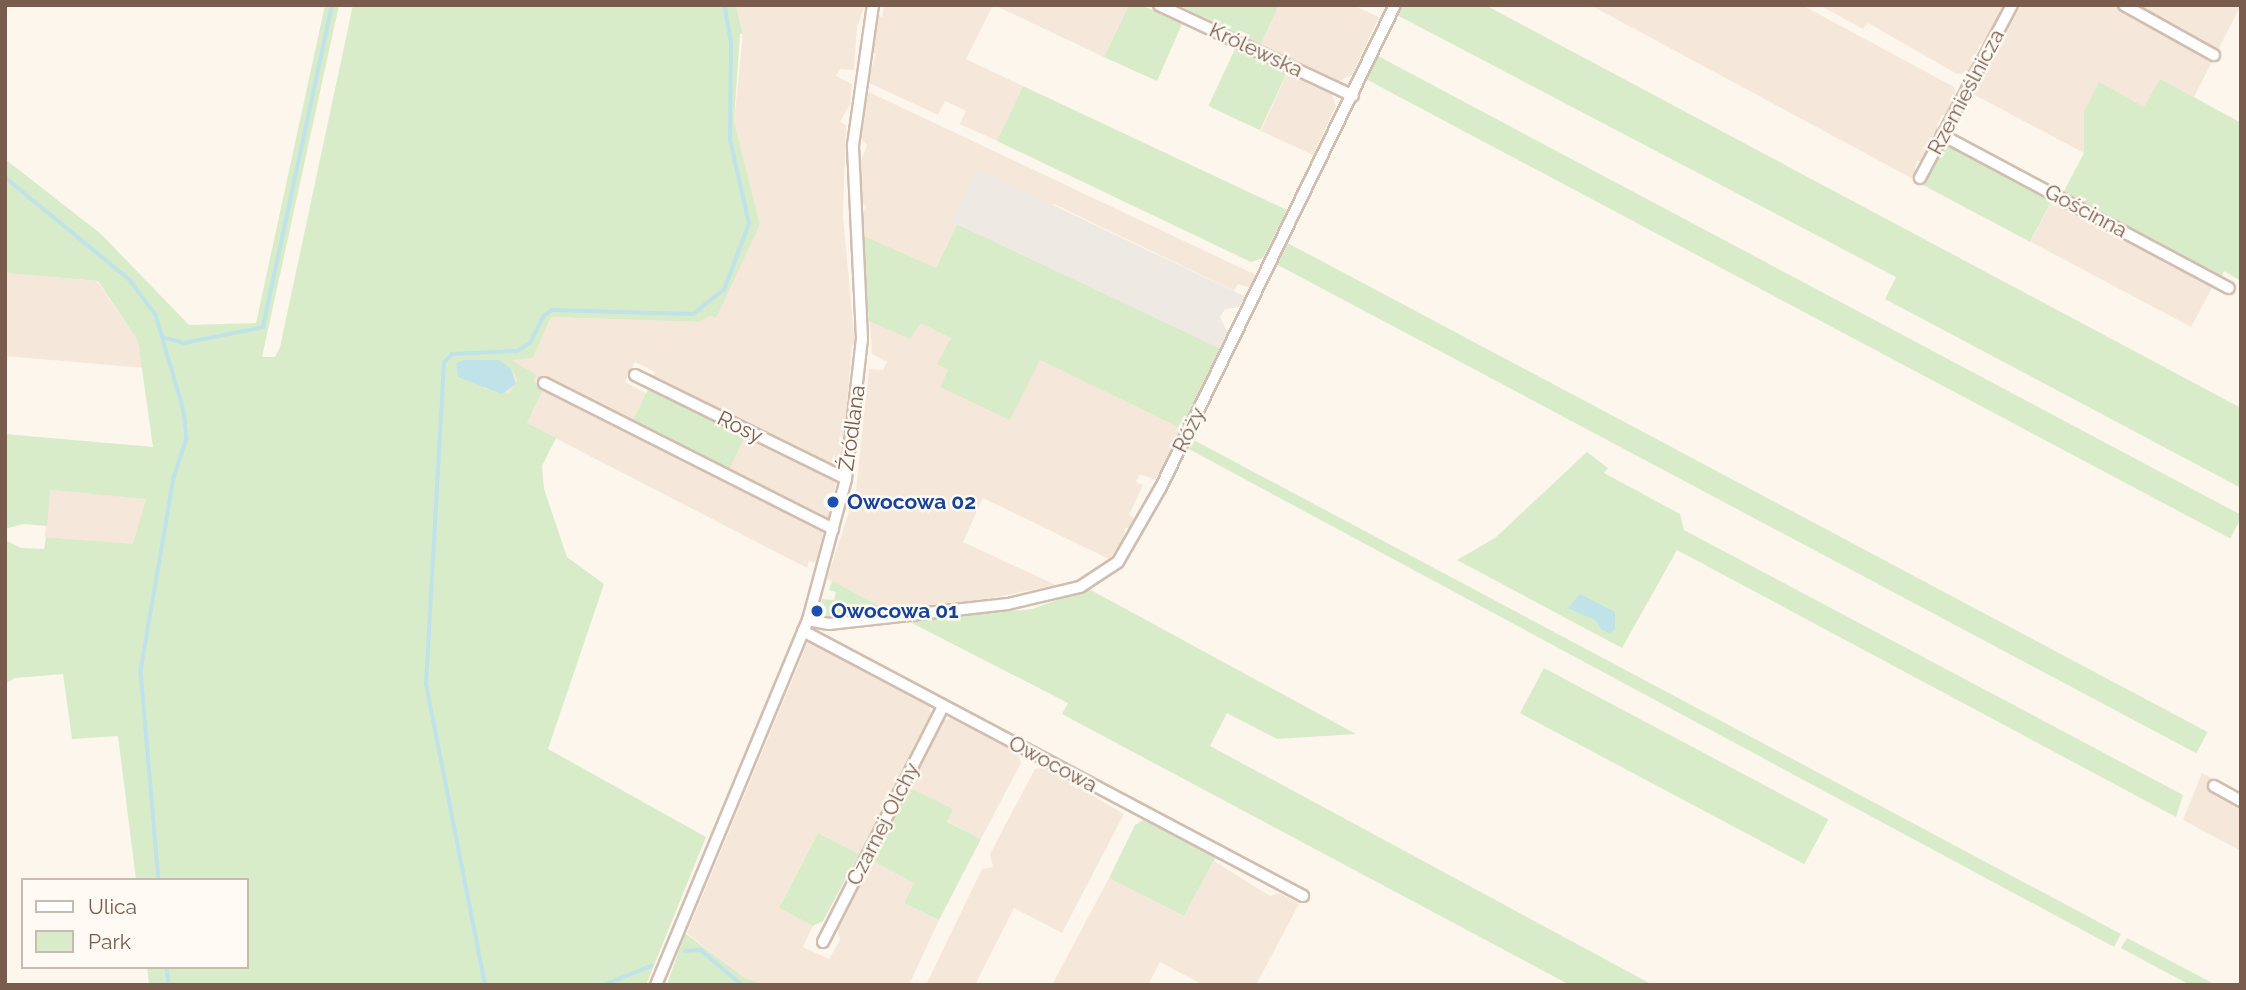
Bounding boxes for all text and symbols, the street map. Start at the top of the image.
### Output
street label: Królewska [1205,17,1307,83]
street label: Rzemieślnicza [1922,25,2010,159]
street label: Gościnna [2040,179,2132,243]
street label: Źródlana [834,383,870,473]
street label: Róży [1167,403,1211,457]
street label: Rosy [713,405,767,449]
place label: Owocowa 02 [847,489,976,515]
marker: Owocowa 02 [825,494,841,510]
place label: Owocowa 01 [831,598,959,624]
marker: Owocowa 01 [809,603,825,619]
street label: Owocowa [1004,730,1102,798]
street label: Czarnej Olchy [841,758,925,890]
legend [21,878,248,969]
text: Ulica [88,894,137,919]
text: Park [88,929,131,954]

